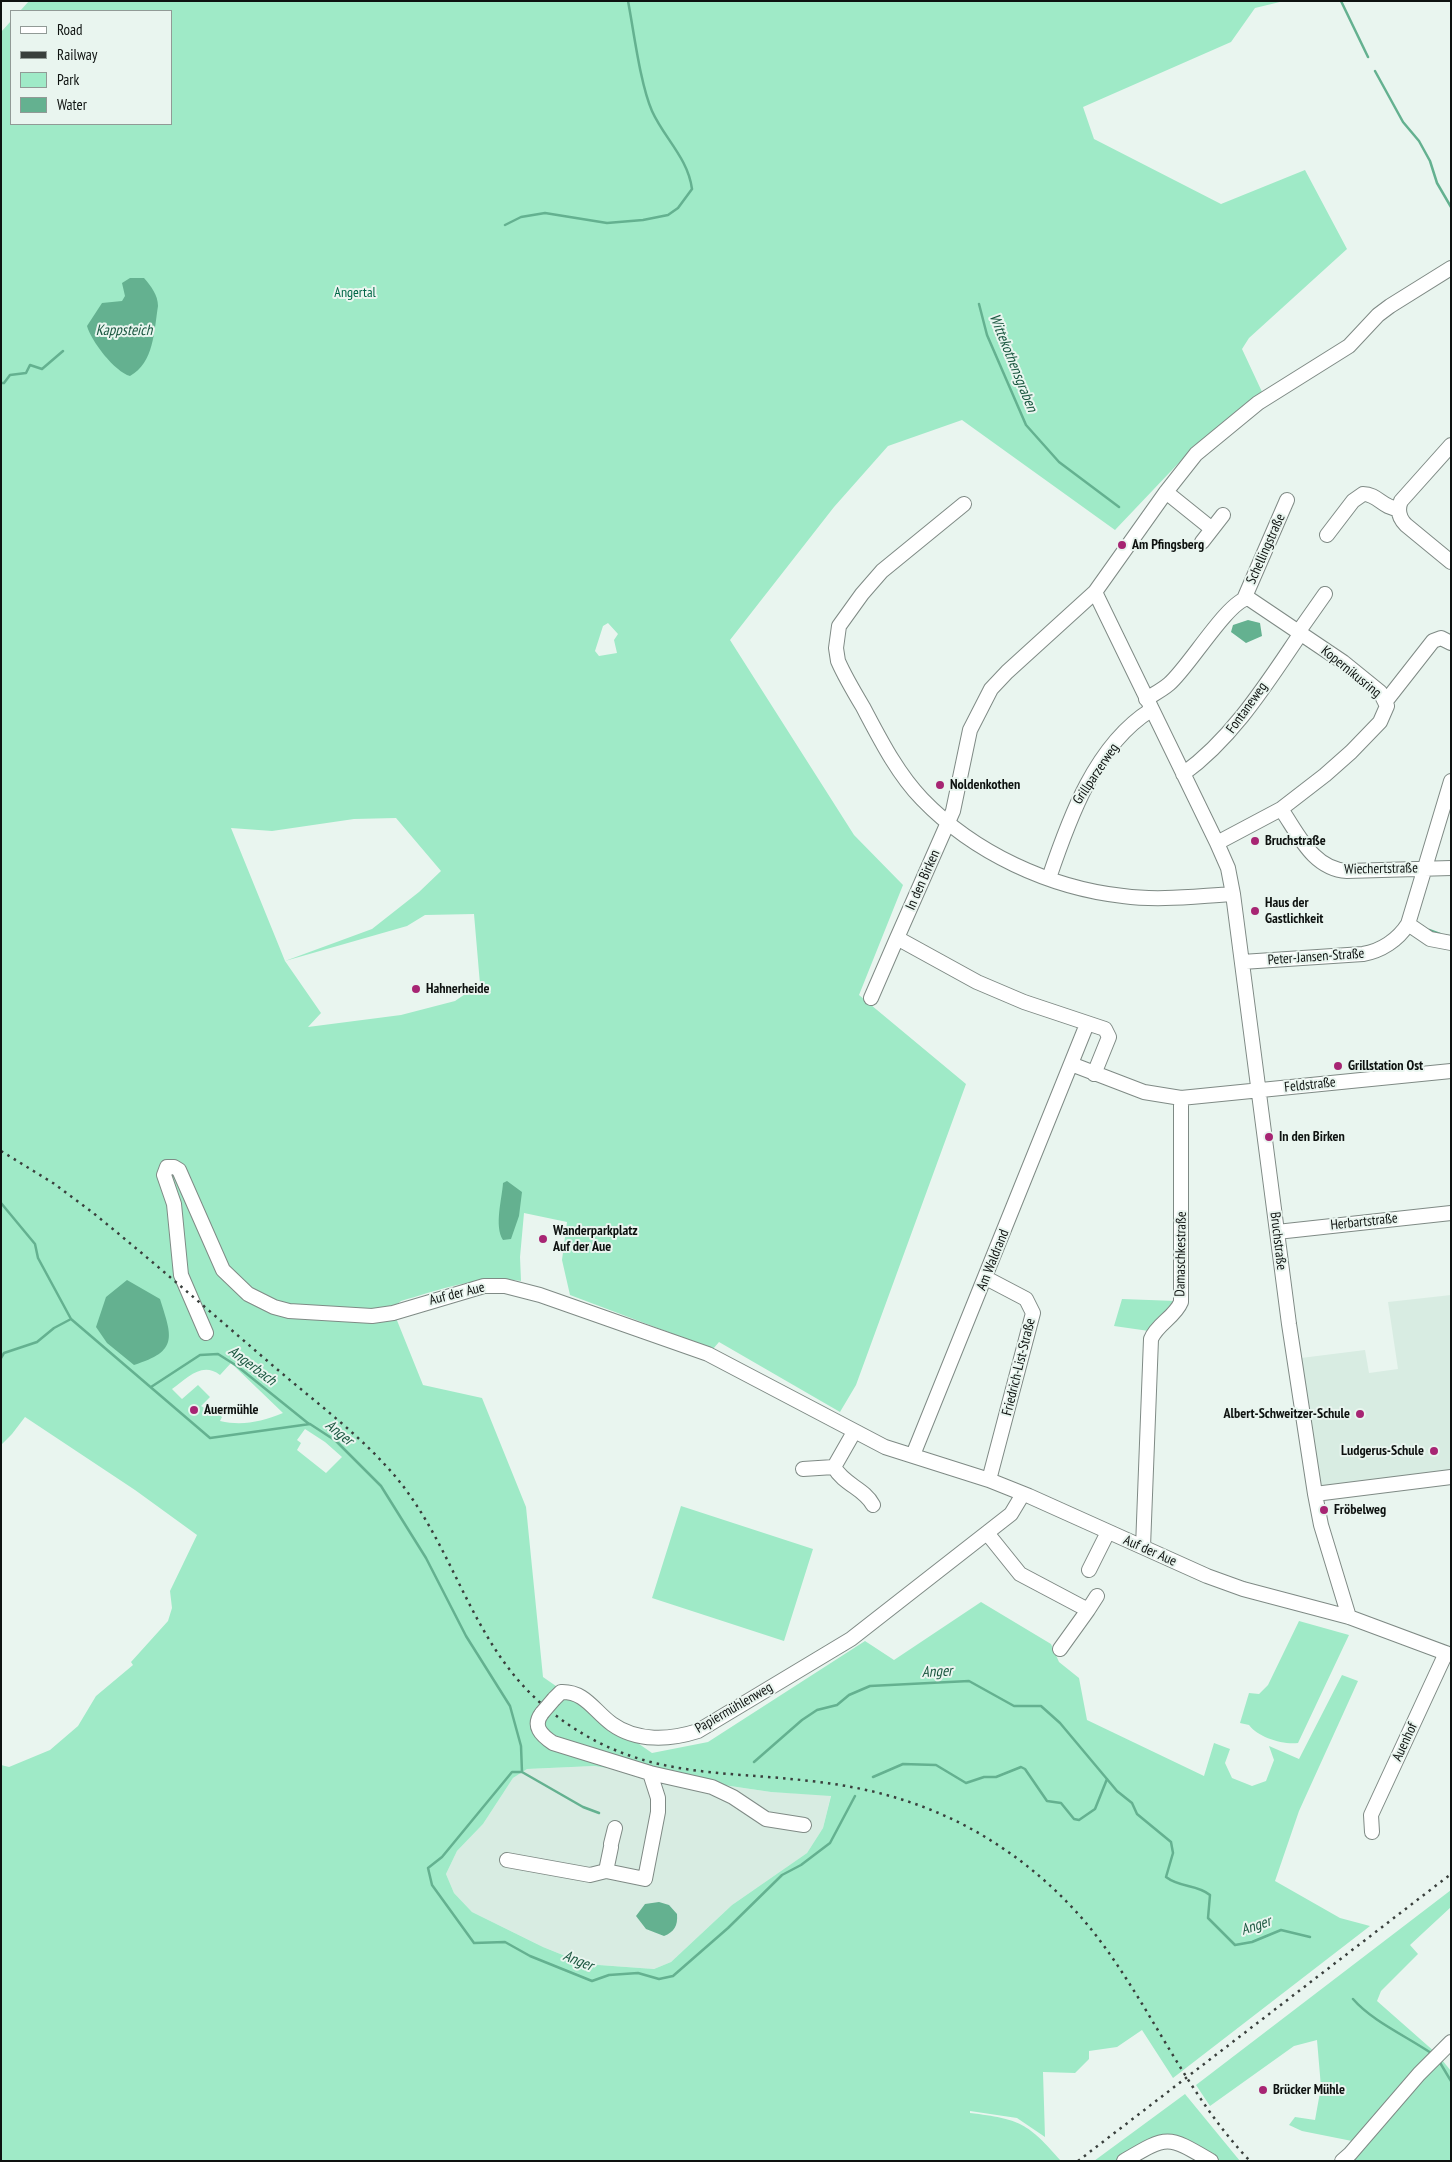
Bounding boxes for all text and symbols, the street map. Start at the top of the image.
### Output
legend [10,10,172,125]
text: Road [57,20,83,39]
text: Railway [57,45,97,64]
text: Park [57,70,79,89]
text: Water [57,95,87,114]
park label: Angertal [334,285,376,301]
water label: Wittekothensgraben [985,311,1041,415]
water label: Kappsteich [96,322,152,340]
street label: Schellingstraße [1243,511,1289,587]
place label: Am Pfingsberg [1132,537,1204,553]
marker: Am Pfingsberg [1116,539,1128,551]
street label: Kopernikusring [1318,643,1384,701]
street label: Fontaneweg [1223,679,1271,737]
street label: Grillparzerweg [1069,740,1123,808]
place label: Noldenkothen [950,777,1020,793]
marker: Noldenkothen [934,779,946,791]
place label: Bruchstraße [1265,833,1326,849]
marker: Bruchstraße [1249,835,1261,847]
street label: In den Birken [902,847,944,913]
street label: Wiechertstraße [1344,860,1418,878]
place label: Haus der Gastlichkeit [1265,895,1323,928]
marker: Haus der Gastlichkeit [1249,905,1261,917]
street label: Peter-Jansen-Straße [1267,945,1365,969]
place label: Hahnerheide [426,981,490,997]
marker: Hahnerheide [410,983,422,995]
place label: Grillstation Ost [1348,1058,1423,1074]
marker: Grillstation Ost [1332,1060,1344,1072]
street label: Feldstraße [1284,1074,1336,1096]
place label: In den Birken [1279,1129,1345,1145]
marker: In den Birken [1263,1131,1275,1143]
street label: Herbartstraße [1330,1210,1398,1234]
street label: Damaschkestraße [1172,1211,1190,1297]
street label: Bruchstraße [1266,1211,1290,1271]
place label: Wanderparkplatz Auf der Aue [553,1223,638,1256]
street label: Am Waldrand [973,1227,1013,1293]
marker: Wanderparkplatz Auf der Aue [537,1233,549,1245]
street label: Auf der Aue [428,1279,486,1309]
street label: Friedrich-List-Straße [999,1317,1039,1417]
water label: Angerbach [225,1342,279,1390]
place label: Auermühle [204,1402,259,1418]
marker: Auermühle [188,1404,200,1416]
place label: Albert-Schweitzer-Schule [1224,1406,1350,1422]
marker: Albert-Schweitzer-Schule [1354,1408,1366,1420]
water label: Anger [321,1416,357,1450]
place label: Ludgerus-Schule [1341,1443,1424,1459]
marker: Ludgerus-Schule [1428,1445,1440,1457]
place label: Fröbelweg [1334,1502,1386,1518]
marker: Fröbelweg [1318,1504,1330,1516]
street label: Auf der Aue [1121,1532,1179,1570]
water label: Anger [921,1662,953,1682]
street label: Papiermühlenweg [692,1679,776,1737]
street label: Auenhof [1389,1720,1421,1764]
water label: Anger [1239,1913,1273,1939]
water label: Anger [561,1947,595,1975]
place label: Brücker Mühle [1273,2082,1345,2098]
marker: Brücker Mühle [1257,2084,1269,2096]

